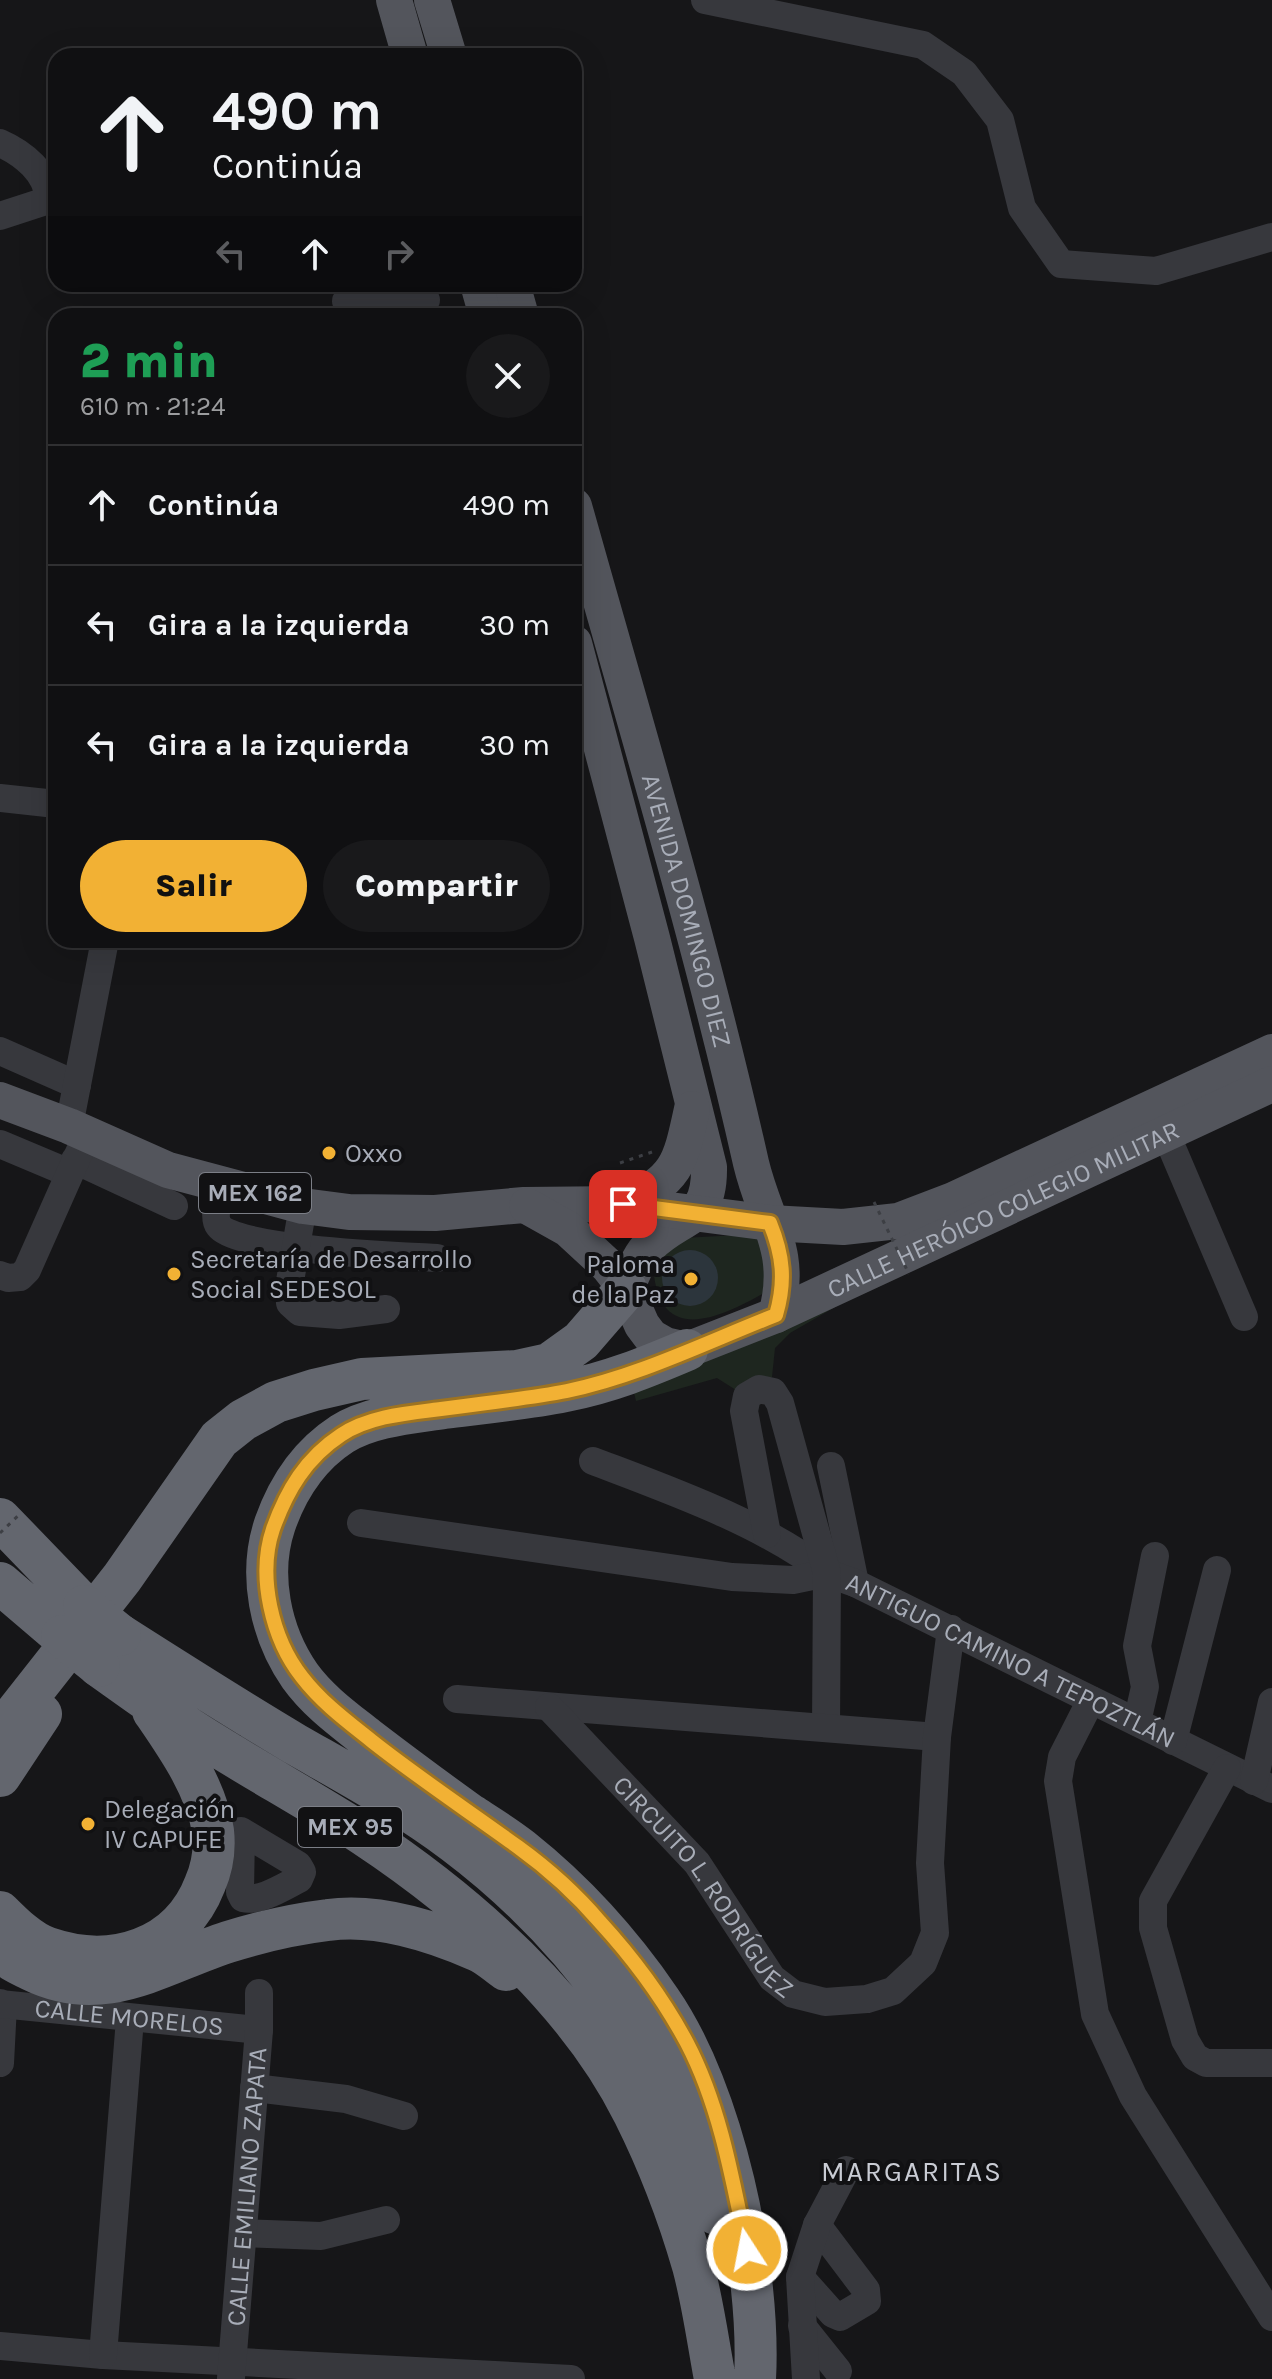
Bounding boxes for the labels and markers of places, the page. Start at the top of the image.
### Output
place label: Oxxo [345,1138,403,1169]
marker: Oxxo [320,1144,338,1162]
pin [589,1170,657,1238]
place label: Secretaría de Desarrollo Social SEDESOL [190,1244,472,1305]
place label: Paloma de la Paz [571,1249,675,1310]
marker: Secretaría de Desarrollo Social SEDESOL [165,1265,183,1283]
marker: Paloma de la Paz [682,1270,700,1288]
place label: Delegación IV CAPUFE [104,1794,235,1855]
marker: Delegación IV CAPUFE [79,1815,97,1833]

